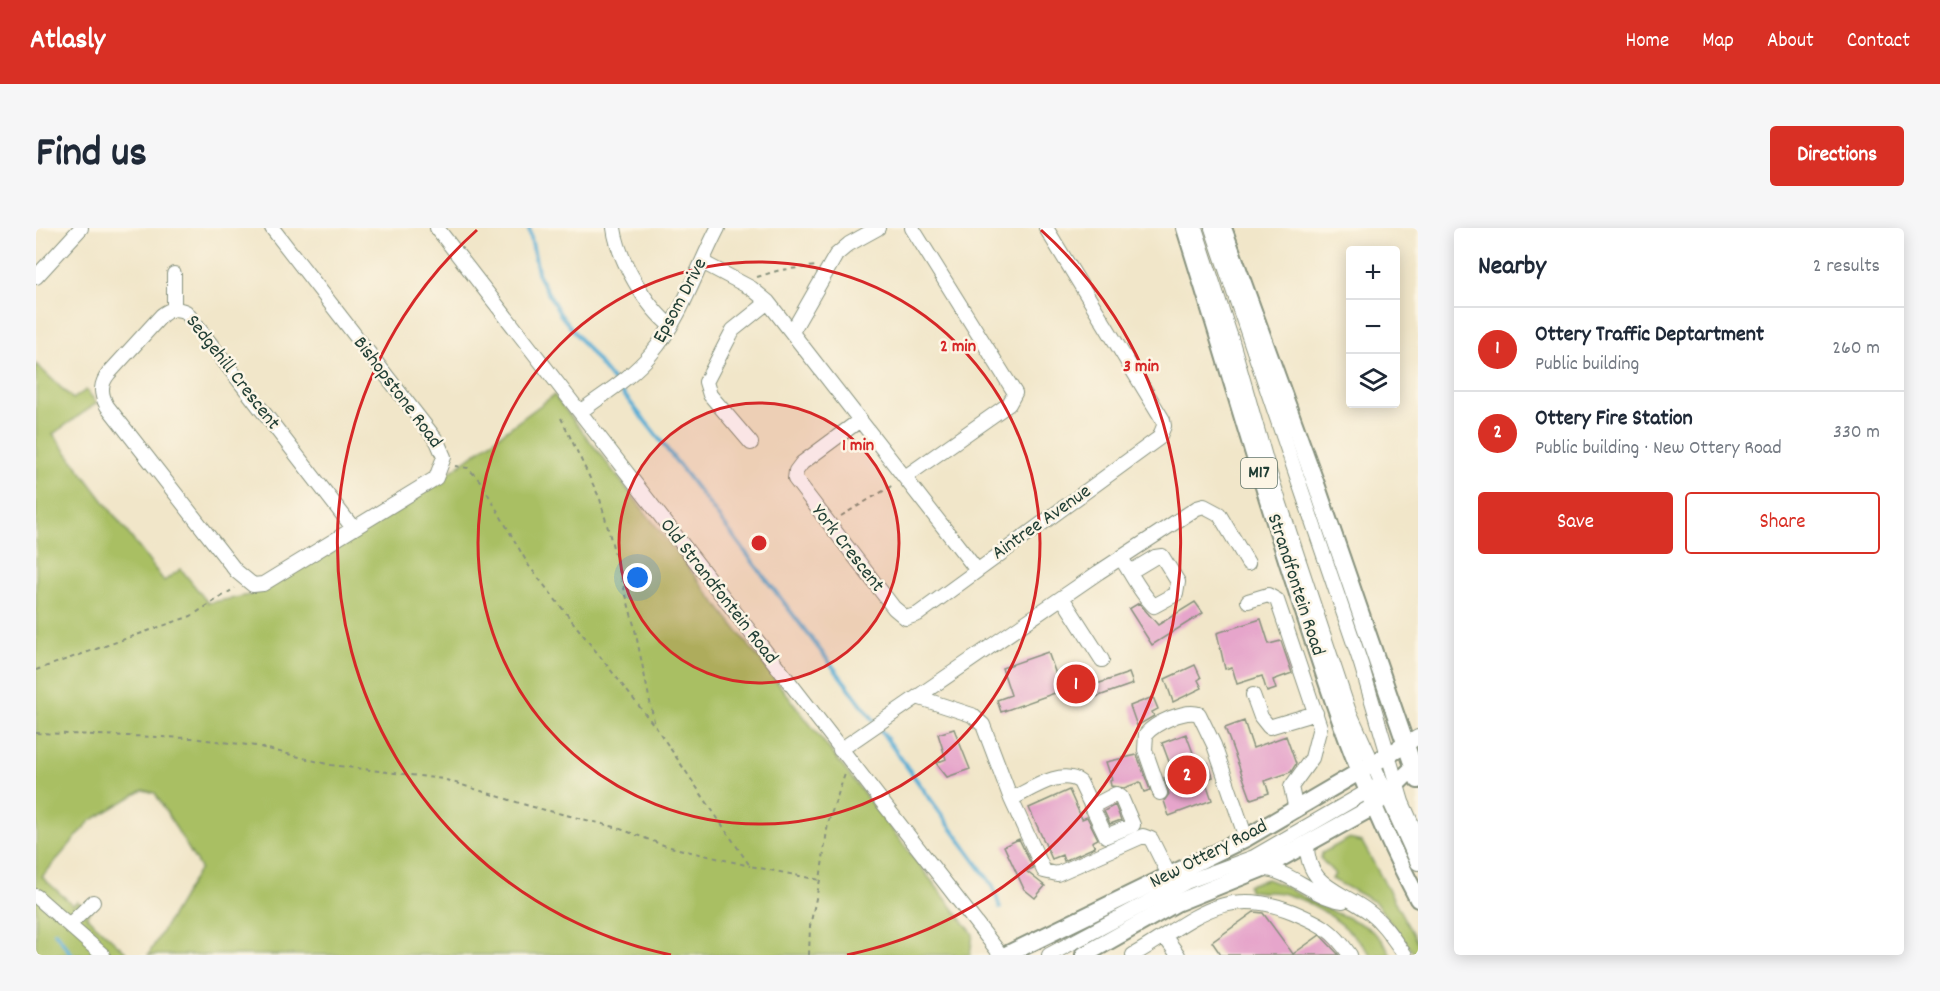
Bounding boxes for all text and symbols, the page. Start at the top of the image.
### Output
text: Atlasly [30,22,105,62]
text: Home [1625,27,1669,57]
text: Map [1702,27,1734,57]
text: About [1767,27,1814,57]
text: Contact [1847,27,1910,57]
text: Find us [36,126,147,186]
button: Directions [1770,126,1904,186]
map controls [1346,246,1400,408]
button: + [1346,246,1400,300]
text: Nearby [1478,249,1546,286]
street label: Epsom Drive [647,253,715,348]
text: 2 results [1813,253,1880,281]
button: − [1346,300,1400,354]
street label: Sedgehill Crescent [178,309,286,437]
text: Ottery Traffic Deptartment [1535,320,1764,351]
street label: Bishopstone Road [346,331,448,455]
text: 2 min [940,335,976,360]
text: 1 [1495,335,1500,363]
text: 260 m [1832,335,1880,363]
text: Public building [1535,351,1639,379]
button: layers [1346,354,1400,408]
text: 3 min [1123,355,1159,380]
text: Ottery Fire Station [1535,404,1693,435]
text: 2 [1493,419,1502,447]
text: 330 m [1833,419,1880,447]
text: 1 min [842,434,874,459]
text: Public building · New Ottery Road [1535,435,1782,463]
road number: M17 [1241,458,1277,488]
street label: Aintree Avenue [987,478,1098,568]
button: Save [1478,492,1673,554]
button: Share [1685,492,1880,554]
street label: York Crescent [804,499,890,599]
street label: Strandfontein Road [1259,510,1331,660]
street label: Old Strandfontein Road [652,513,784,671]
centre of rings [749,533,769,553]
your location [623,563,652,592]
pin: 1 [1056,662,1096,706]
pin: 2 [1168,752,1206,798]
street label: New Ottery Road [1145,813,1273,897]

